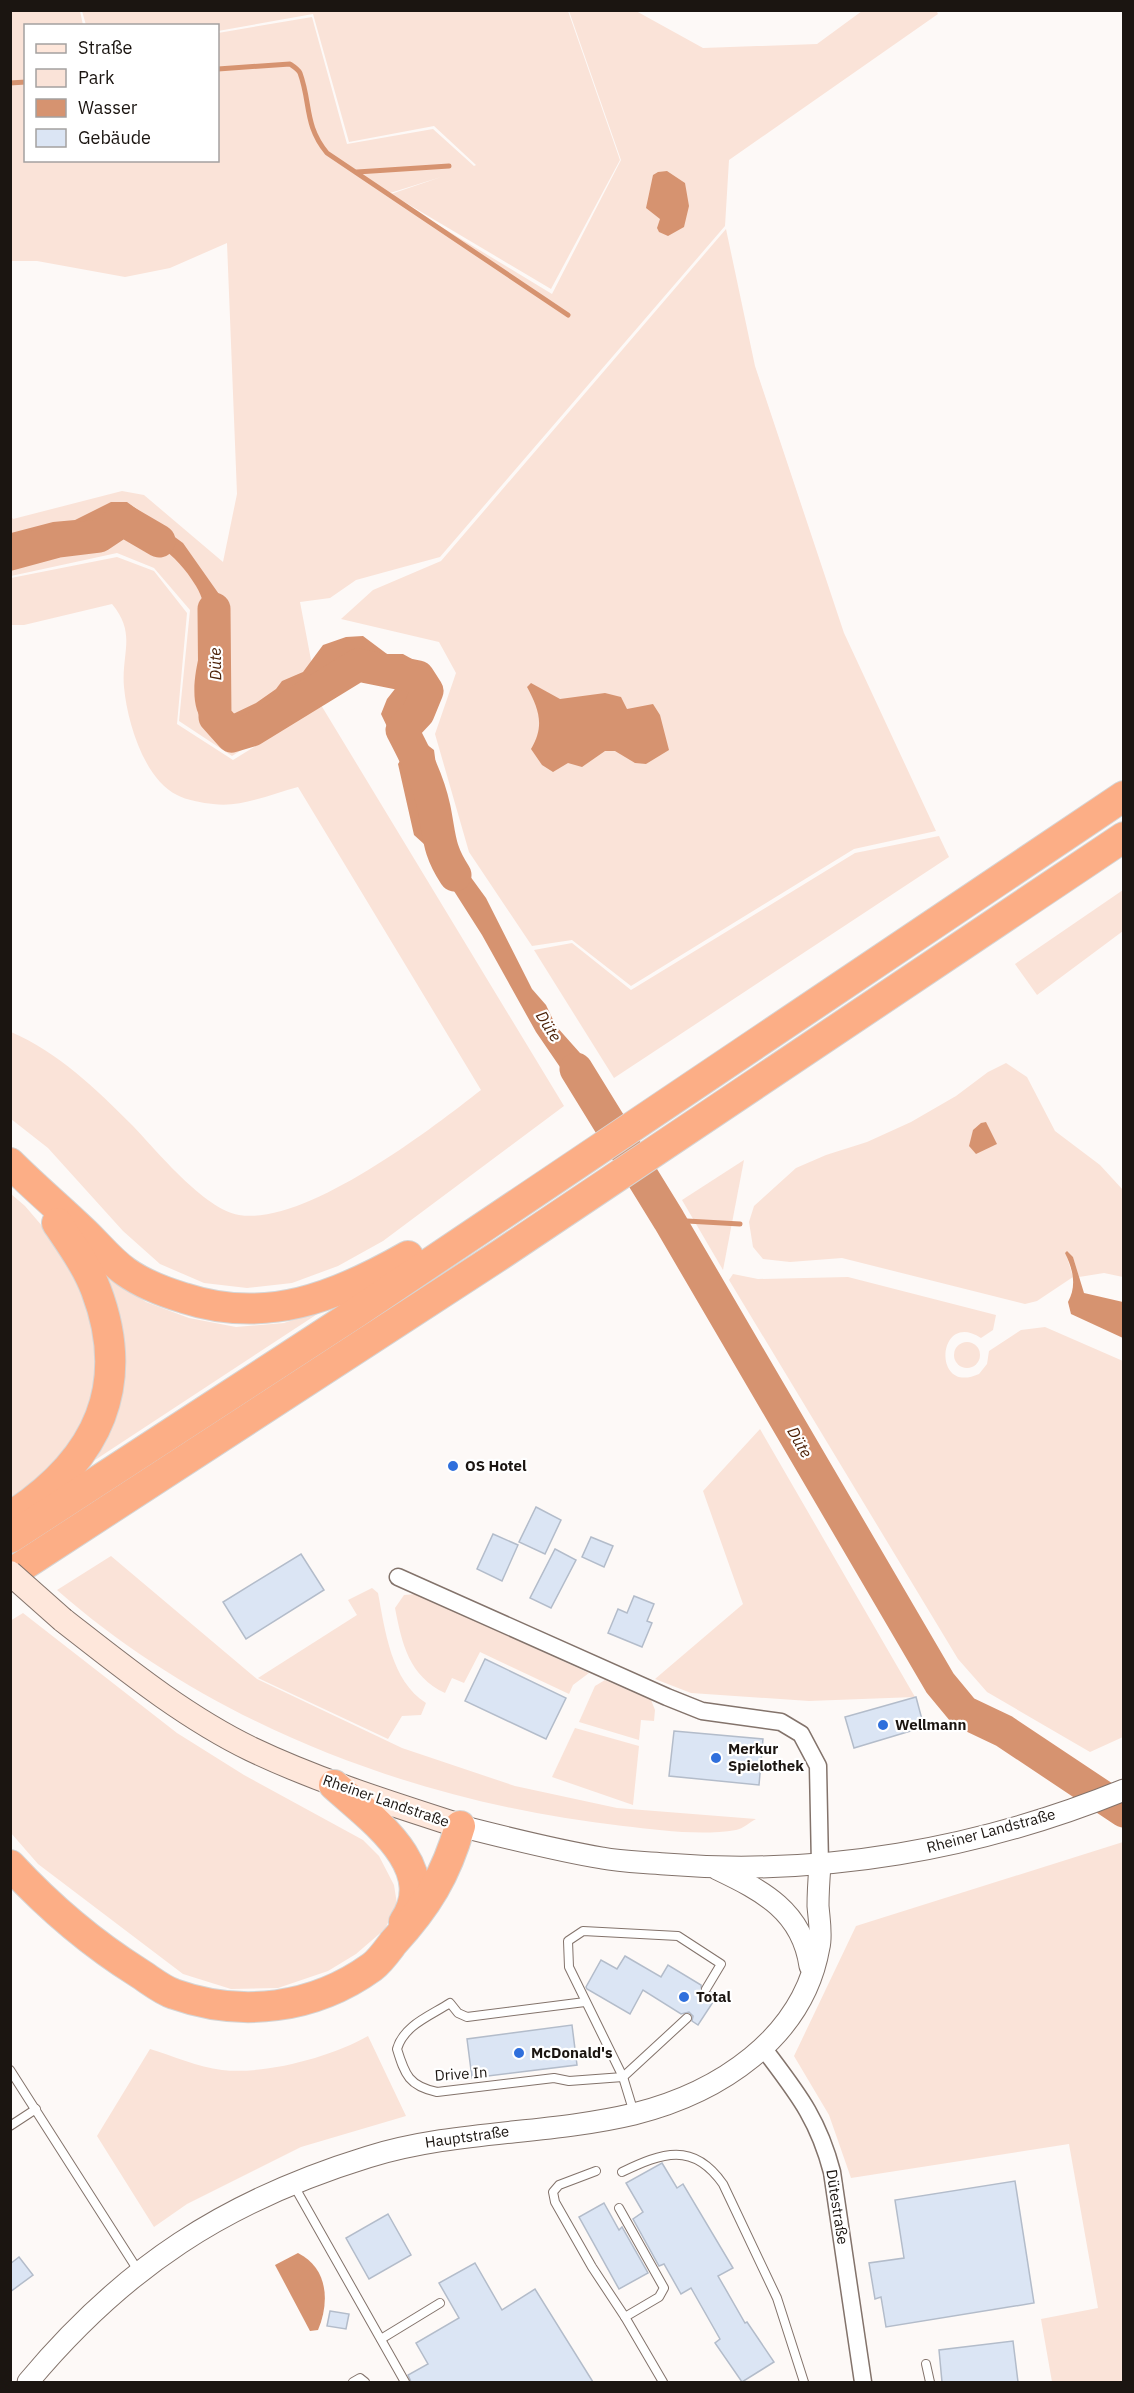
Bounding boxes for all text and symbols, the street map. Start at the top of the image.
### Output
legend [24,24,219,162]
text: Straße [78,36,132,59]
text: Park [78,66,115,89]
text: Wasser [78,96,138,119]
text: Gebäude [78,126,151,149]
water label: Düte [205,648,225,680]
water label: Düte [532,1007,566,1045]
water label: Düte [783,1423,817,1461]
place label: OS Hotel [465,1456,527,1475]
marker: OS Hotel [446,1459,460,1473]
place label: Wellmann [895,1715,966,1734]
marker: Wellmann [876,1718,890,1732]
place label: Merkur Spielothek [728,1739,804,1775]
marker: Merkur Spielothek [709,1751,723,1765]
street label: Rheiner Landstraße [320,1770,452,1831]
street label: Rheiner Landstraße [924,1804,1057,1857]
place label: Total [696,1987,731,2006]
marker: Total [677,1990,691,2004]
place label: McDonald's [531,2043,613,2062]
marker: McDonald's [512,2046,526,2060]
street label: Drive In [434,2062,488,2085]
street label: Hauptstraße [424,2121,510,2152]
street label: Dütestraße [822,2168,853,2246]

